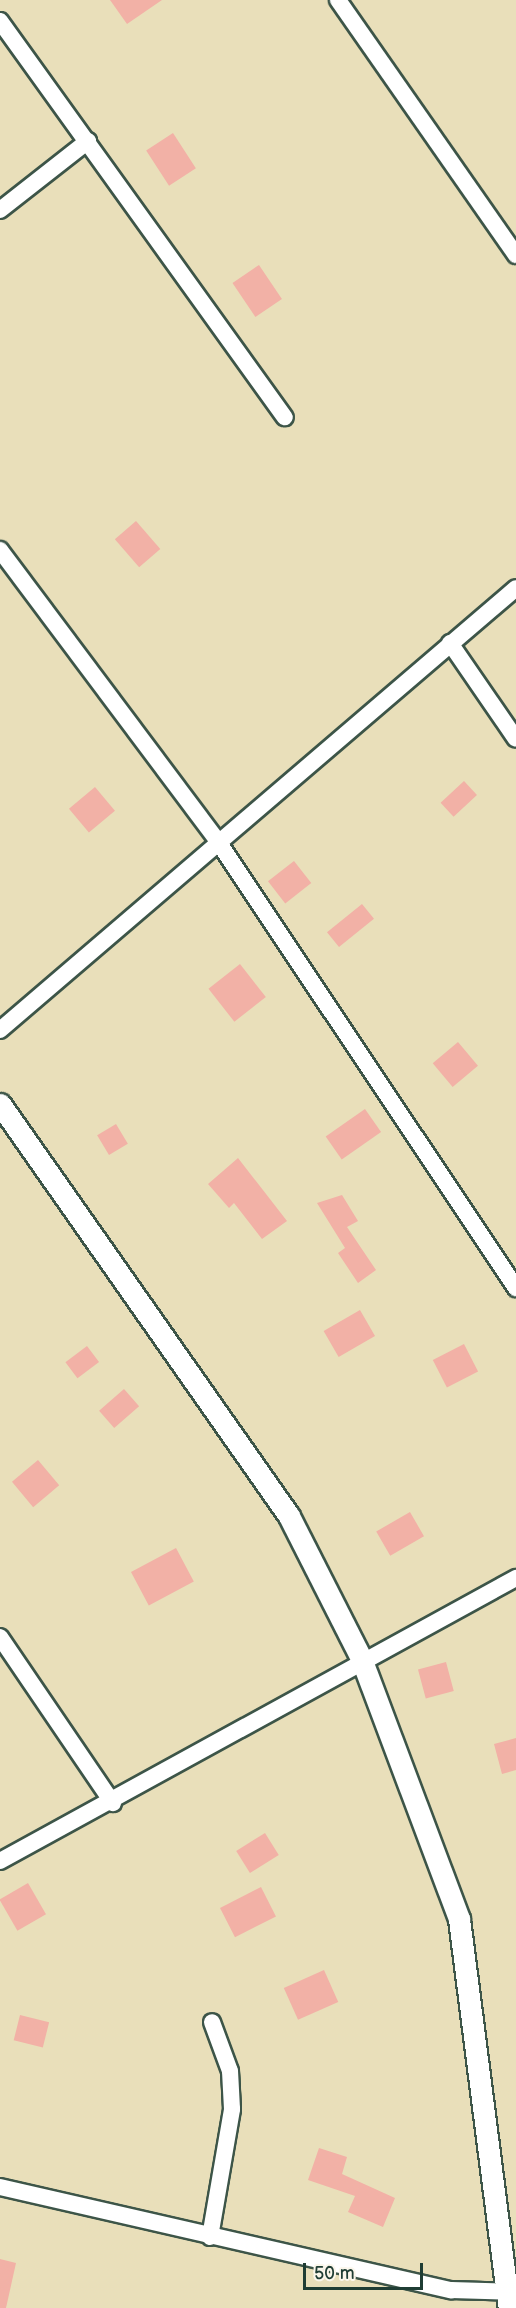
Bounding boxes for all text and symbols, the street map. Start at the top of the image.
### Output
scale bar [306,2251,426,2289]
text: 50 m [314,2263,355,2284]

